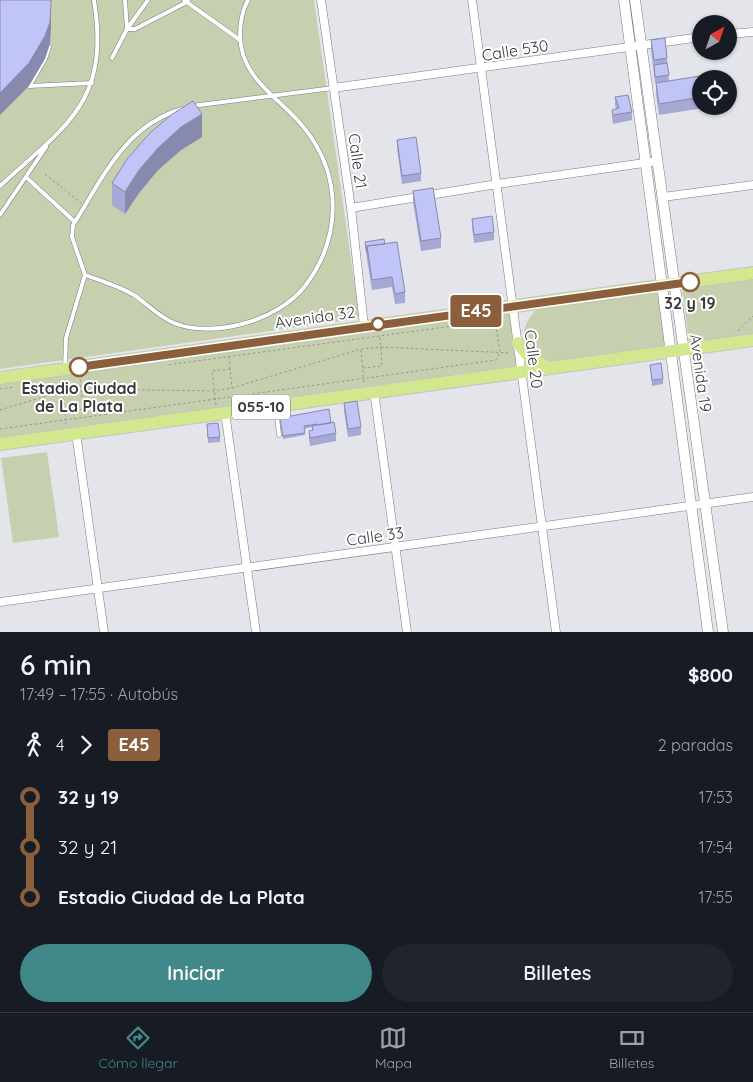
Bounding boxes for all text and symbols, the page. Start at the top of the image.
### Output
north arrow [692,15,738,60]
map controls [692,15,737,115]
street label: Calle 530 [480,35,550,65]
button: locate [692,70,737,115]
street label: Calle 21 [344,132,372,190]
marker: 32 y 19 [680,272,700,292]
place label: 32 y 19 [664,293,716,313]
line badge: E45 [447,295,505,327]
text: E45 [460,299,492,322]
street label: Avenida 32 [273,301,357,333]
unlabelled marker [371,317,385,331]
street label: Calle 20 [520,328,548,390]
street label: Avenida 19 [686,333,716,413]
marker: Estadio Ciudad de La Plata [69,357,89,377]
place label: Estadio Ciudad de La Plata [21,378,137,416]
road number: 055-10 [232,394,290,420]
street label: Calle 33 [345,522,405,550]
text: 6 min [20,647,92,682]
text: $800 [688,663,733,687]
text: 17:49 – 17:55 · Autobús [20,684,178,704]
icon: walk [20,731,48,759]
icon: forward [72,731,100,759]
text: E45 [118,733,150,756]
text: 4 [56,735,64,755]
text: 2 paradas [658,735,733,755]
text: 32 y 19 [58,785,119,809]
text: 17:53 [699,787,733,807]
text: 32 y 21 [58,835,117,859]
text: 17:54 [699,837,733,857]
text: Estadio Ciudad de La Plata [58,885,305,909]
text: 17:55 [698,887,733,907]
button: Iniciar [20,944,372,1002]
button: Billetes [382,944,733,1002]
tab: Cómo llegar [99,1024,178,1072]
tab: Mapa [375,1024,412,1072]
tab: Billetes [609,1024,654,1072]

